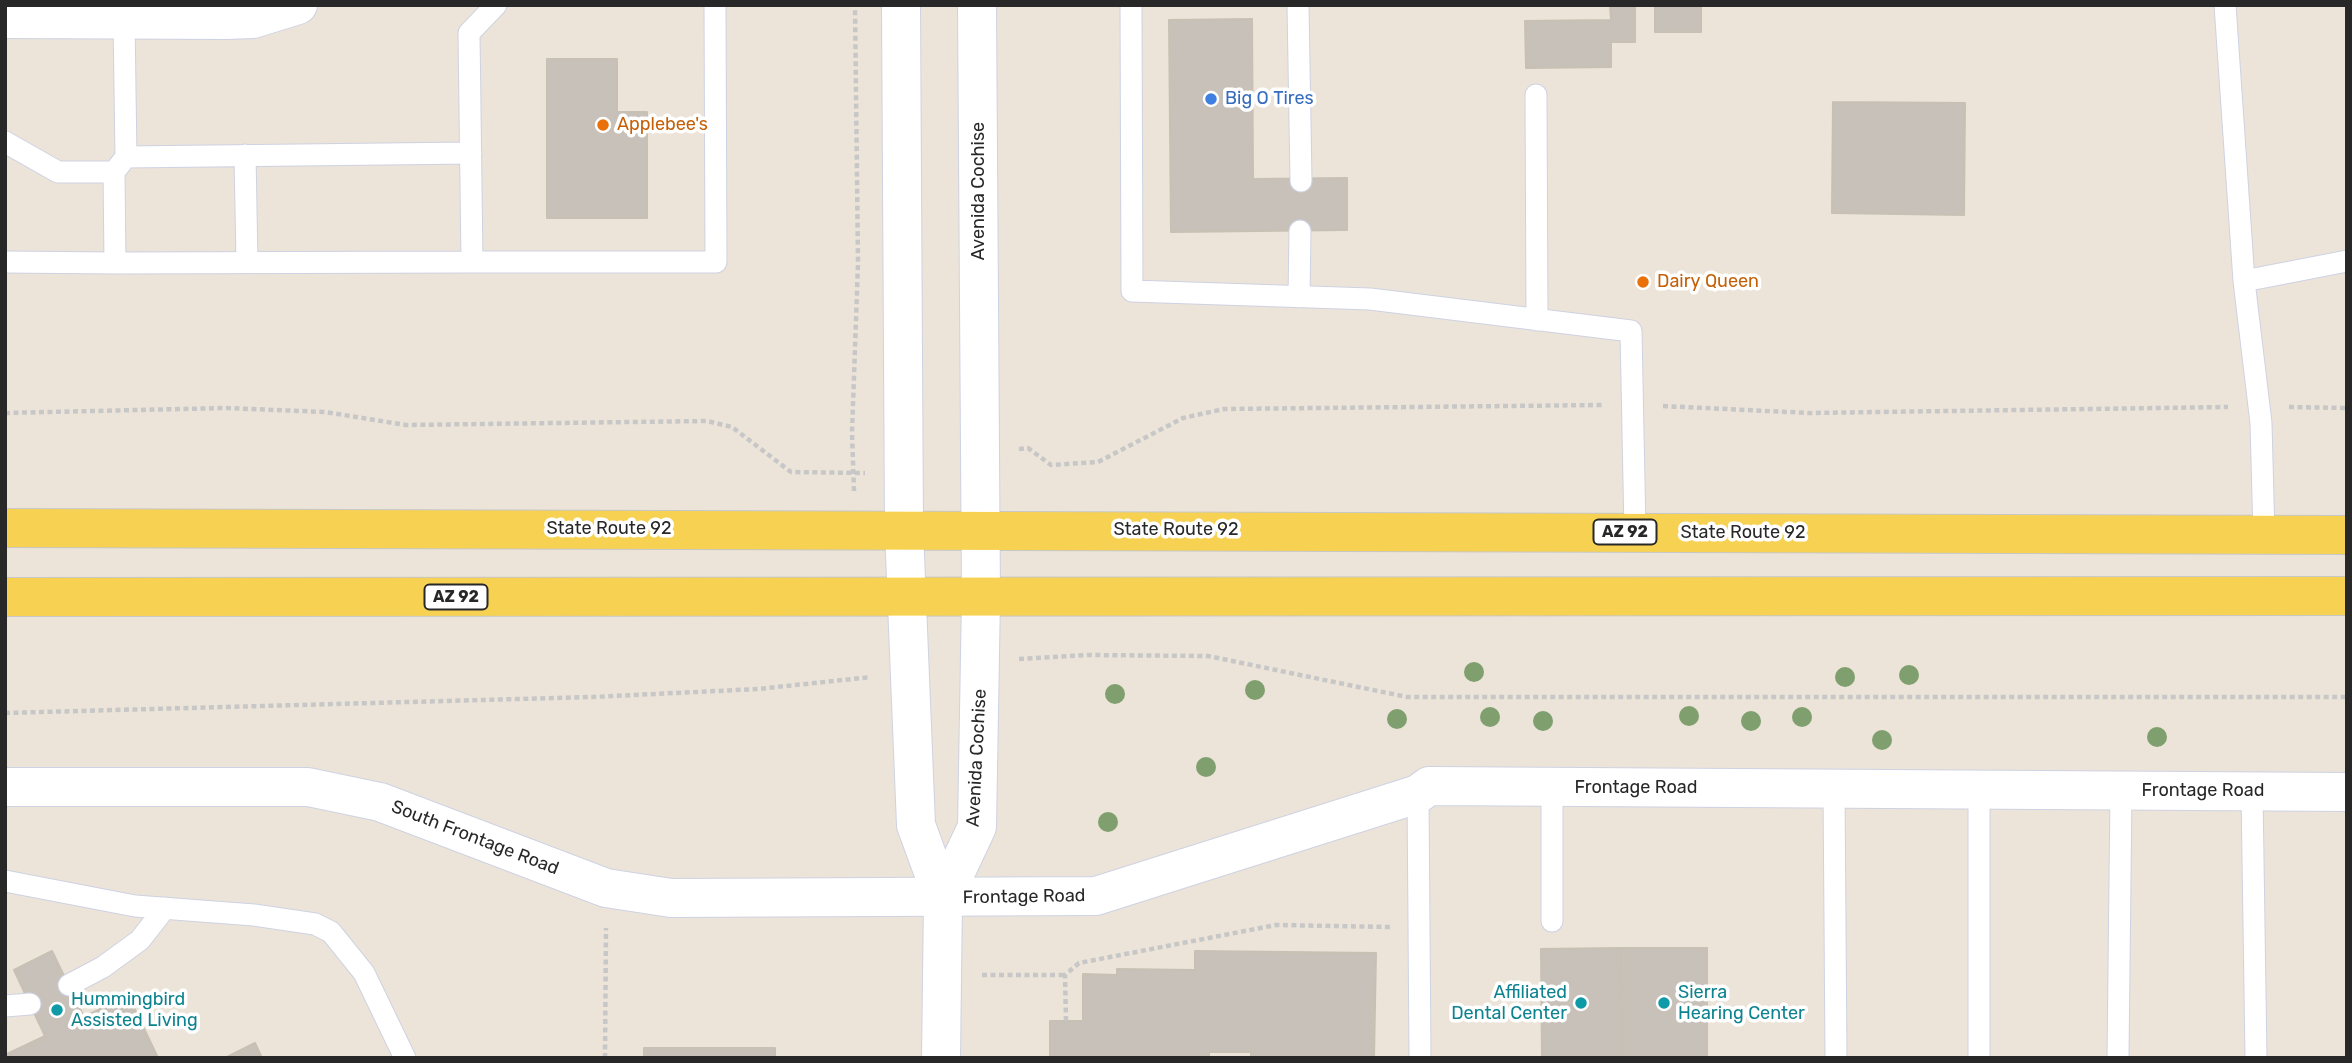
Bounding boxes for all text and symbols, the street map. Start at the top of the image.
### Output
place label: Big O Tires [1225,88,1314,110]
marker: Big O Tires [1203,91,1219,107]
place label: Applebee's [617,114,708,136]
marker: Applebee's [595,117,611,133]
street label: Avenida Cochise [968,122,990,260]
place label: Dairy Queen [1657,271,1759,293]
marker: Dairy Queen [1635,274,1651,290]
street label: State Route 92 [546,518,672,540]
street label: State Route 92 [1113,519,1239,541]
road number: AZ 92 [1594,520,1656,544]
street label: State Route 92 [1680,522,1806,544]
road number: AZ 92 [424,584,488,610]
street label: Avenida Cochise [963,688,991,828]
street label: Frontage Road [1575,777,1697,799]
street label: Frontage Road [2142,780,2264,802]
street label: South Frontage Road [388,796,562,880]
street label: Frontage Road [962,885,1086,909]
place label: Affiliated Dental Center [1451,982,1567,1024]
place label: Sierra Hearing Center [1678,982,1805,1024]
place label: Hummingbird Assisted Living [71,989,198,1032]
marker: Affiliated Dental Center [1573,995,1589,1011]
marker: Sierra Hearing Center [1656,995,1672,1011]
marker: Hummingbird Assisted Living [49,1002,65,1018]

